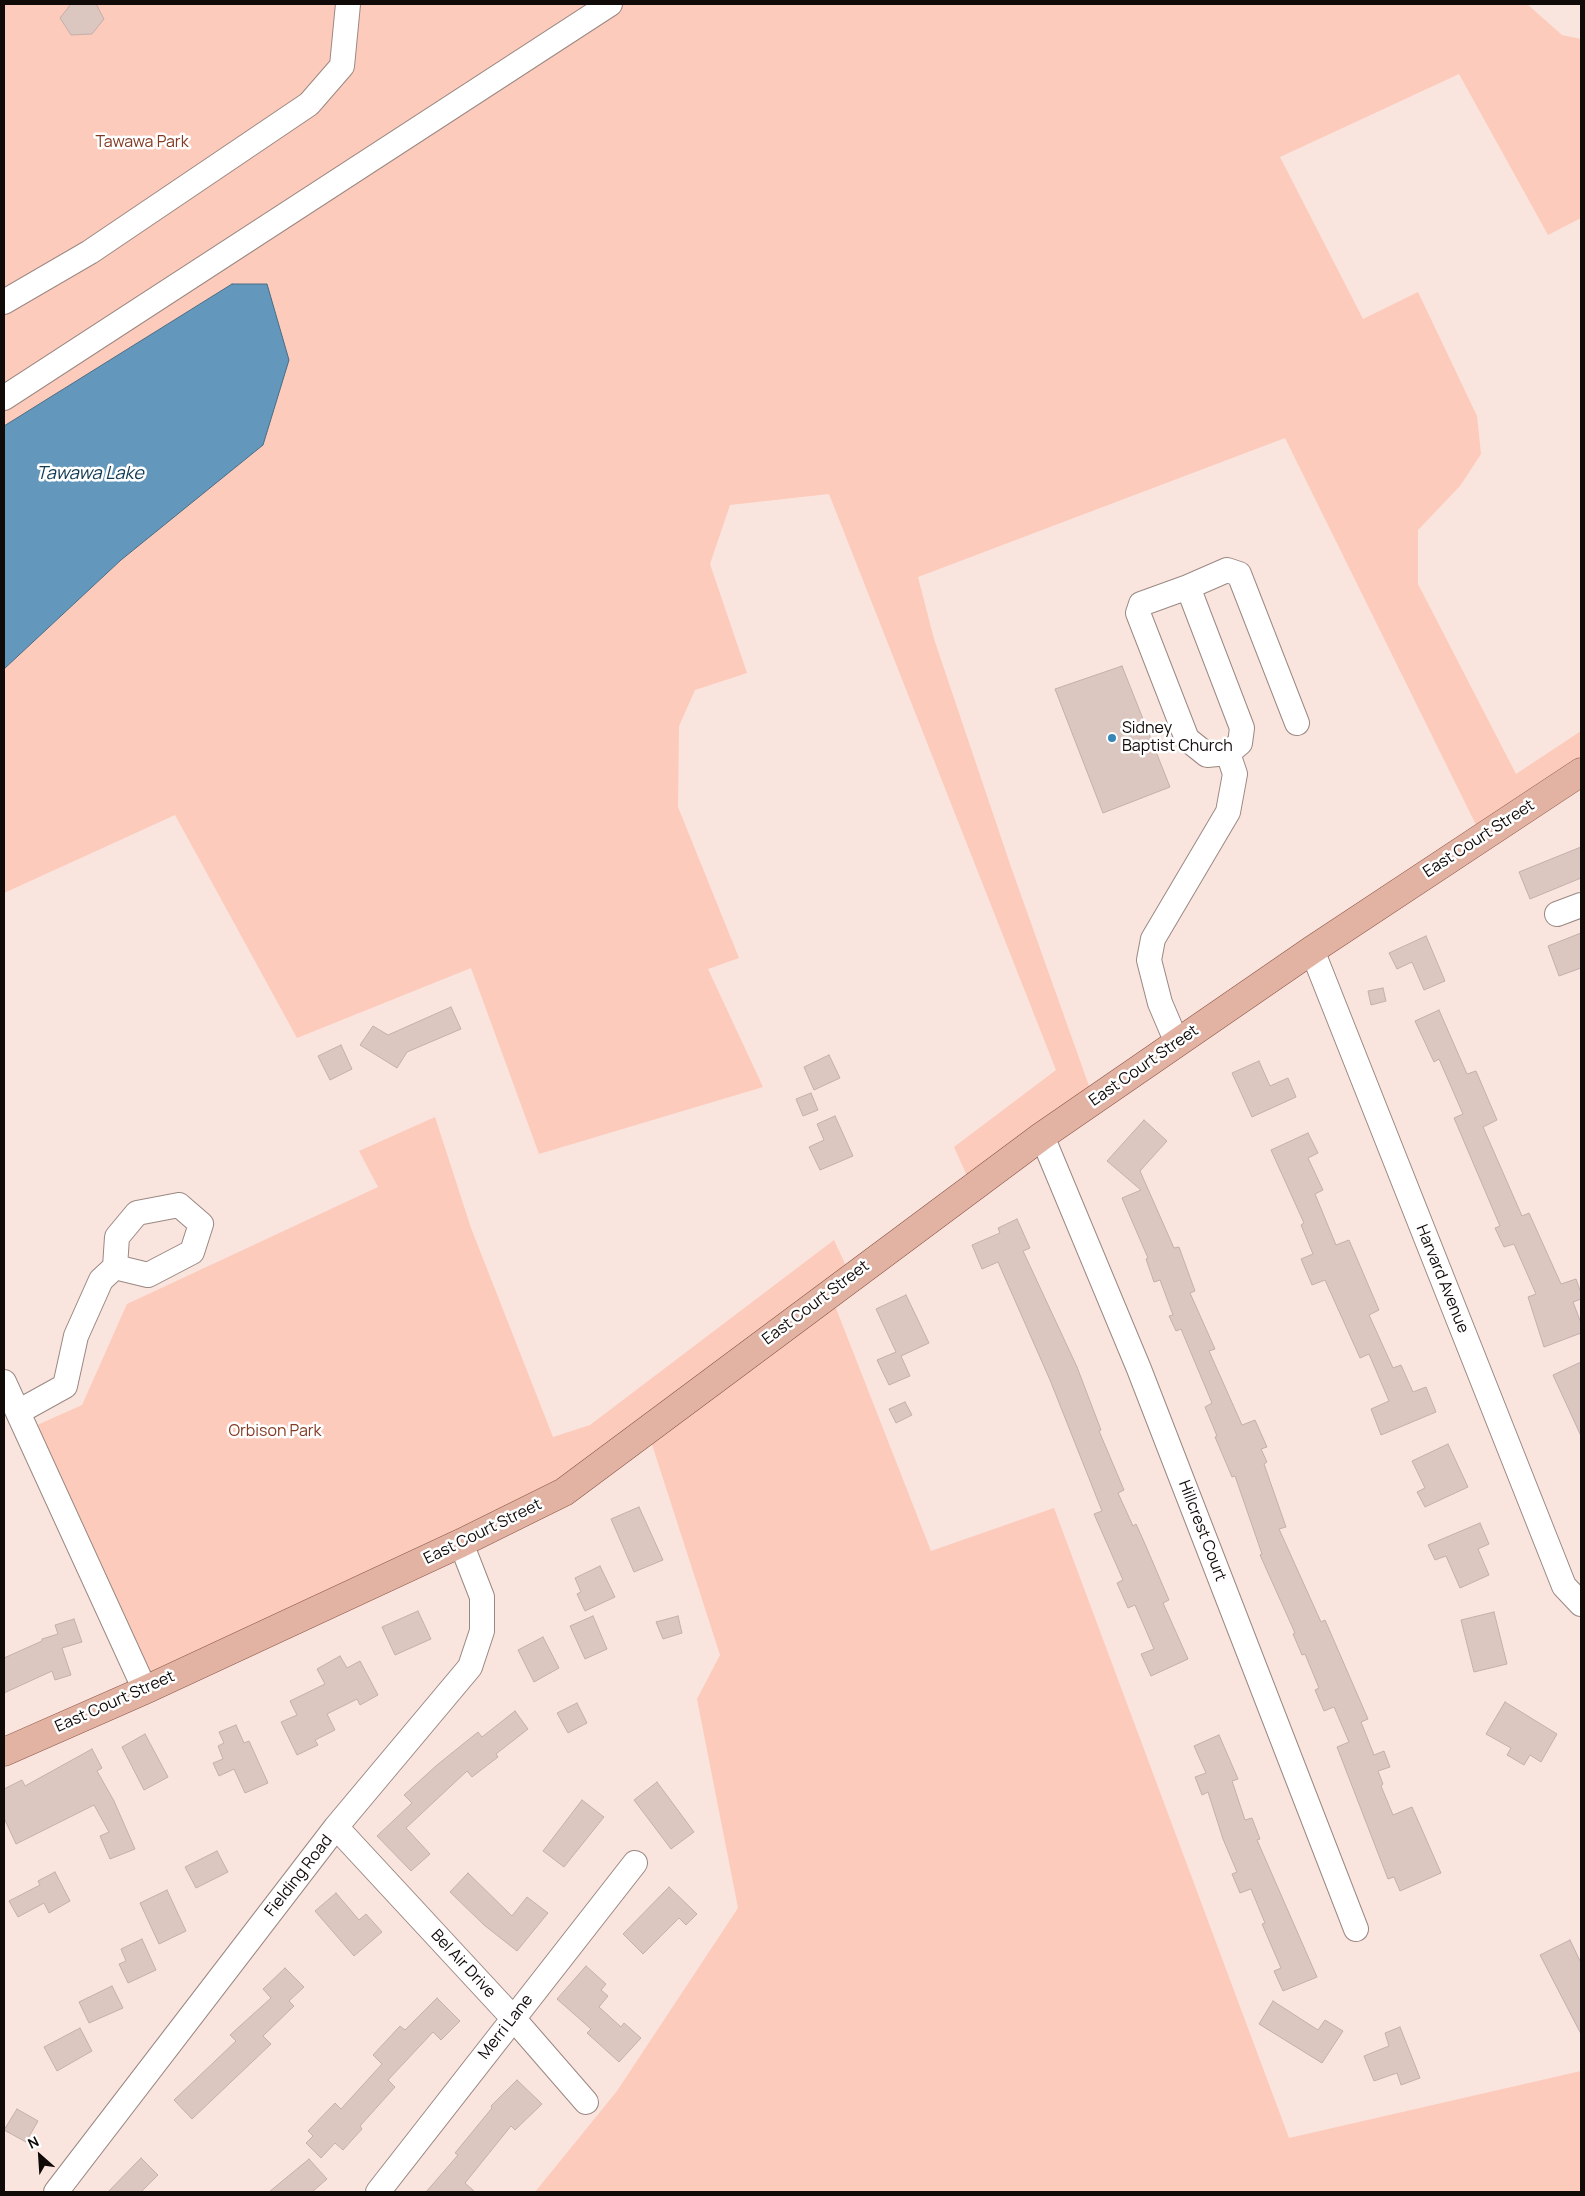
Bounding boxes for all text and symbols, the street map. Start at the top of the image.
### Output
park label: Tawawa Park [95,133,189,153]
water label: Tawawa Lake [36,463,144,485]
place label: Sidney Baptist Church [1122,719,1233,757]
marker: Sidney Baptist Church [1106,732,1118,744]
street label: East Court Street [1420,796,1538,882]
street label: East Court Street [1086,1021,1202,1111]
street label: Harvard Avenue [1412,1222,1472,1336]
street label: East Court Street [759,1257,873,1349]
park label: Orbison Park [228,1422,322,1442]
street label: Hillcrest Court [1174,1478,1230,1584]
street label: East Court Street [421,1495,545,1569]
street label: East Court Street [52,1667,178,1737]
street label: Fielding Road [261,1831,337,1921]
street label: Bel Air Drive [427,1926,499,2002]
street label: Merri Lane [475,1991,537,2063]
north arrow [15,2131,65,2181]
text: N [25,2131,42,2153]

